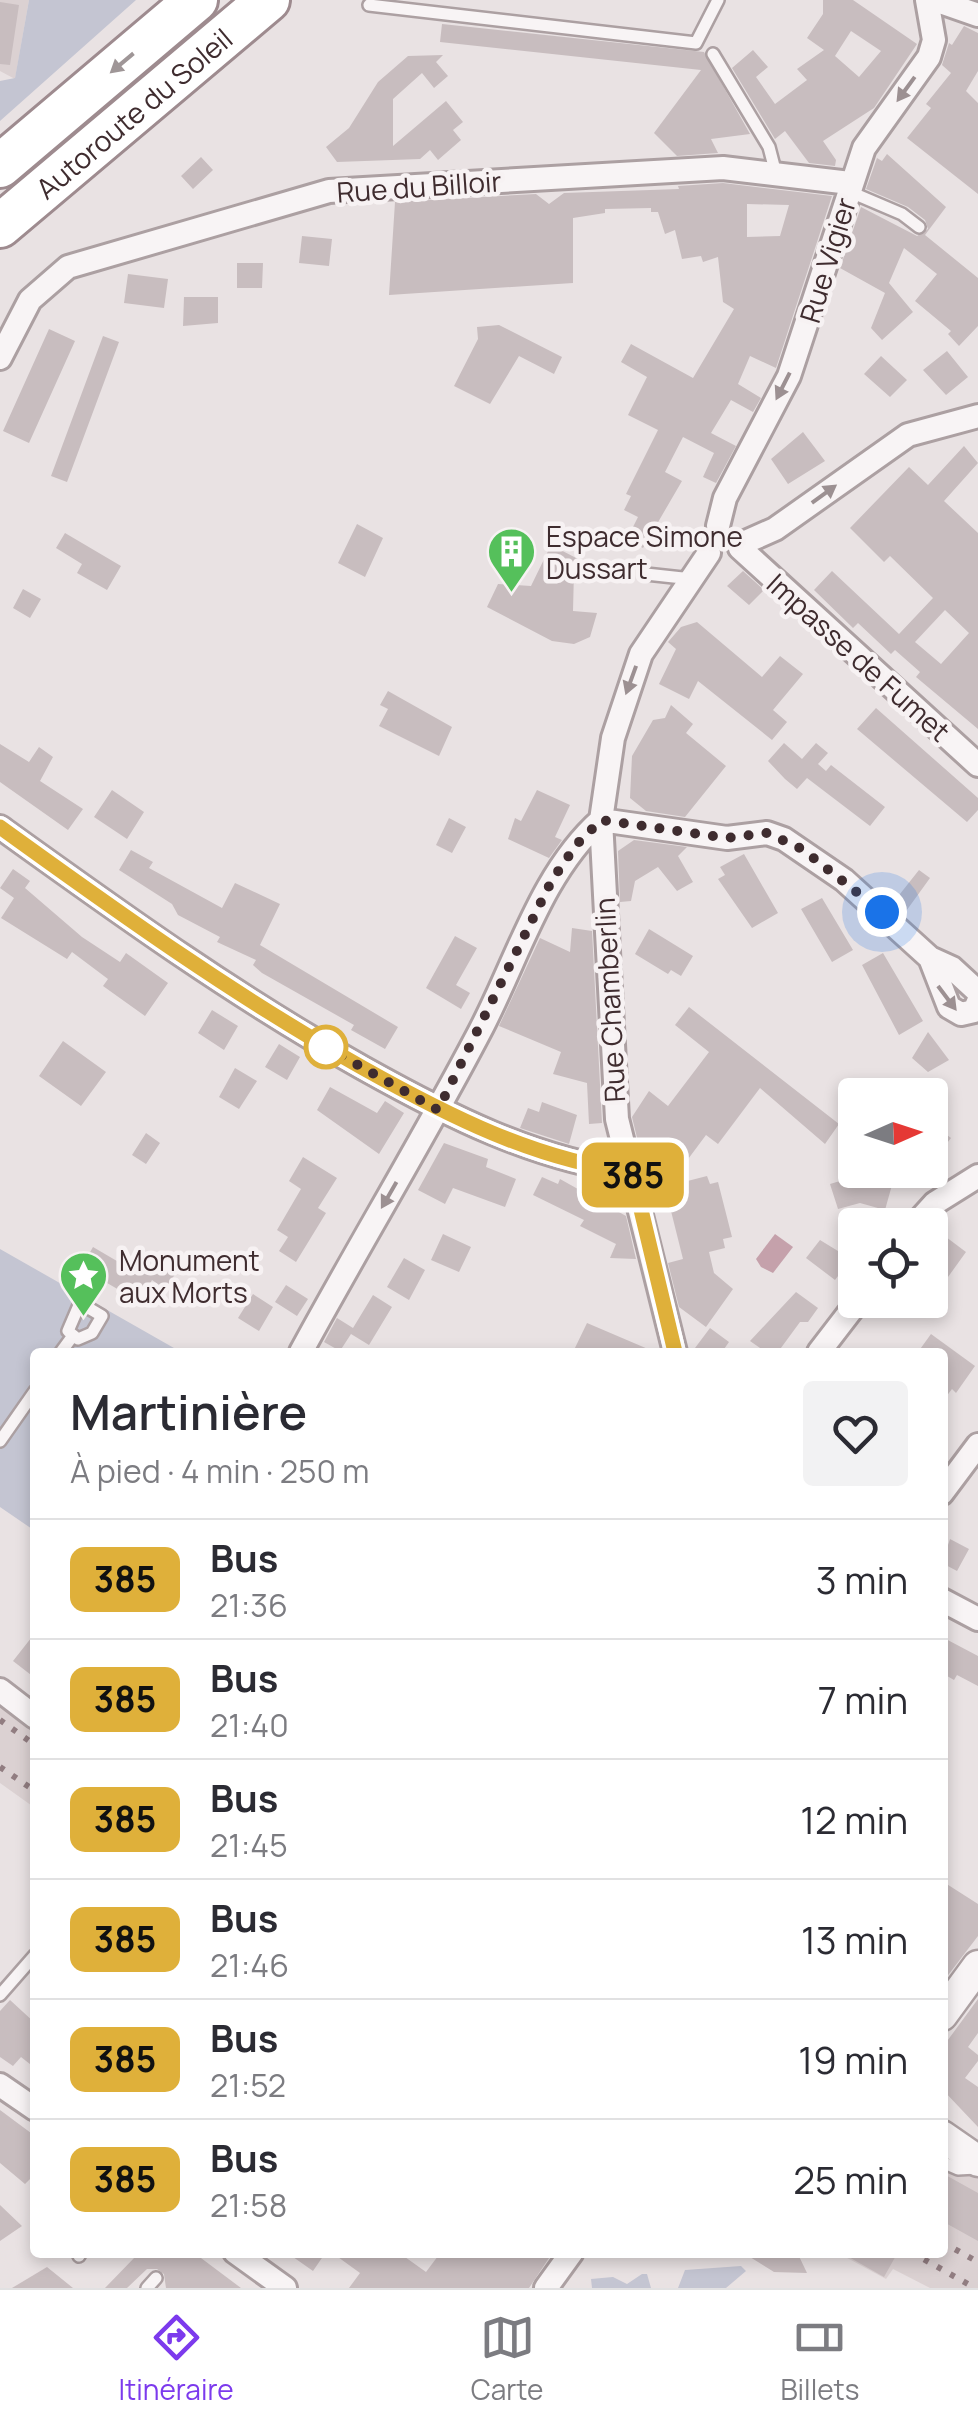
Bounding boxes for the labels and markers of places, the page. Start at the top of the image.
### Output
place label: Espace Simone Dussart [546,517,743,587]
building icon: Espace Simone Dussart [485,526,537,594]
unlabelled marker [305,1026,347,1068]
place label: Monument aux Morts [119,1241,260,1311]
place icon: Monument aux Morts [58,1250,110,1318]

